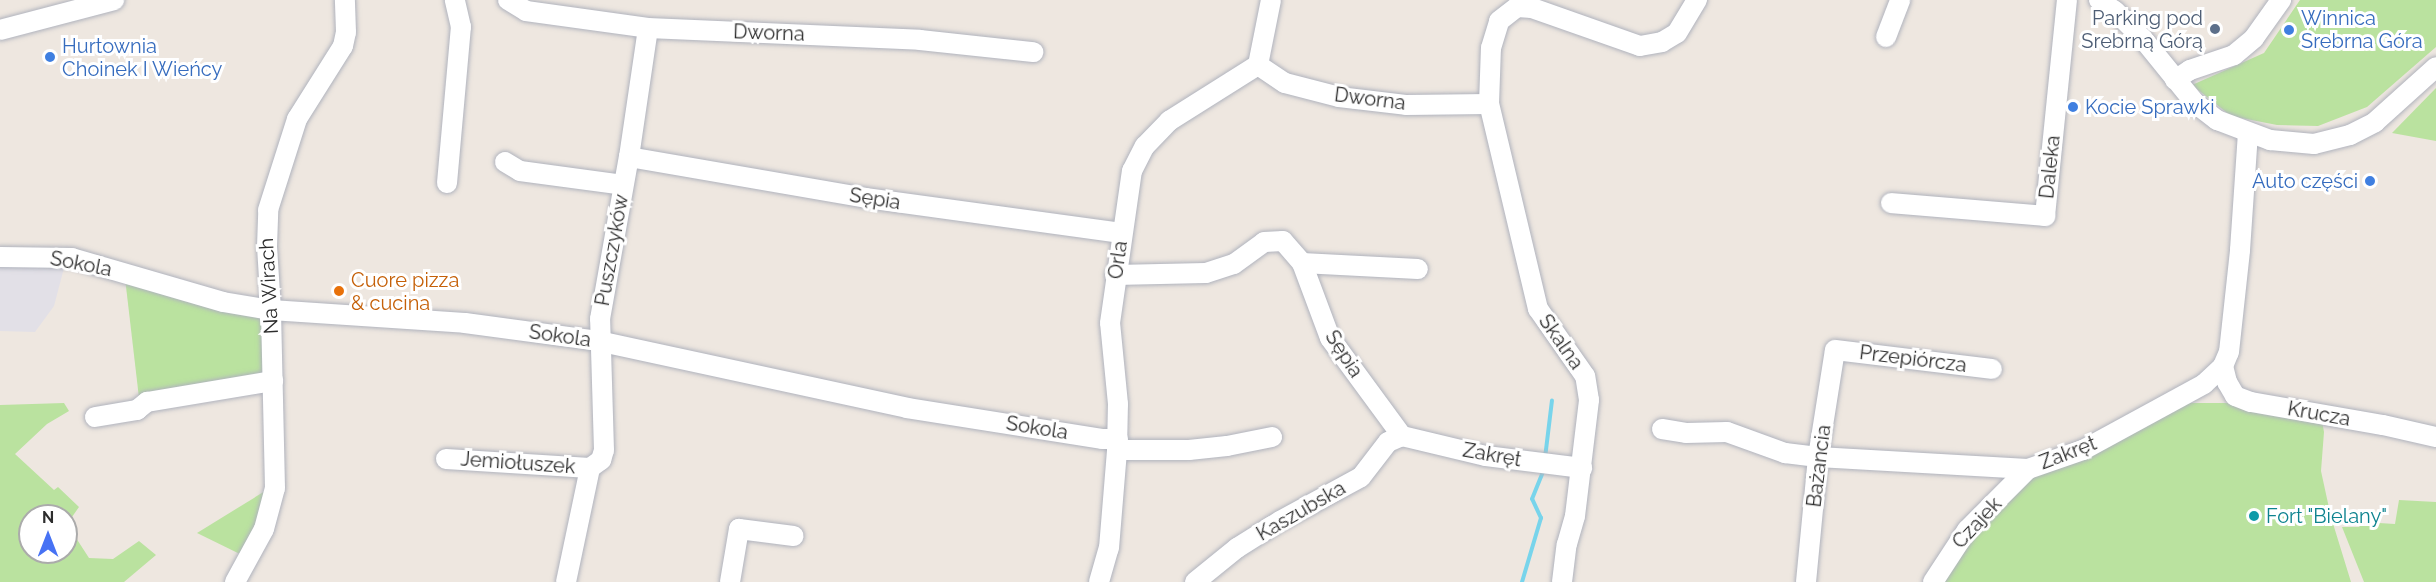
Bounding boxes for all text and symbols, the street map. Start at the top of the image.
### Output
place label: Parking pod Srebrną Górą [2081,6,2203,53]
place label: Winnica Srebrna Góra [2301,6,2423,53]
street label: Dworna [733,20,805,46]
marker: Parking pod Srebrną Górą [2208,22,2222,36]
marker: Winnica Srebrna Góra [2282,23,2296,37]
place label: Hurtownia Choinek I Wieńcy [62,34,223,81]
marker: Hurtownia Choinek I Wieńcy [43,50,57,64]
street label: Dworna [1333,83,1407,115]
place label: Kocie Sprawki [2085,95,2215,119]
marker: Kocie Sprawki [2066,100,2080,114]
street label: Daleka [2035,134,2065,200]
place label: Auto części [2252,169,2358,193]
marker: Auto części [2363,174,2377,188]
street label: Sępia [848,183,902,215]
street label: Puszczyków [590,192,634,308]
street label: Na Wirach [254,237,284,335]
street label: Orla [1103,239,1133,281]
street label: Sokola [48,246,114,282]
place label: Cuore pizza & cucina [351,268,459,315]
marker: Cuore pizza & cucina [332,284,346,298]
street label: Skalna [1534,310,1588,374]
street label: Sokola [527,320,593,352]
street label: Sępia [1320,326,1368,382]
street label: Przepiórcza [1858,341,1968,377]
street label: Krucza [2286,397,2352,431]
street label: Sokola [1004,411,1070,445]
street label: Bażancia [1802,423,1836,509]
street label: Zakręt [2036,431,2100,475]
street label: Zakręt [1461,438,1523,472]
street label: Jemiołuszek [460,447,576,479]
street label: Kaszubska [1252,476,1350,546]
street label: Czajek [1947,492,2007,554]
north arrow [18,504,78,564]
place label: Fort "Bielany" [2266,504,2388,528]
text: N [42,508,54,527]
marker: Fort "Bielany" [2247,509,2261,523]

